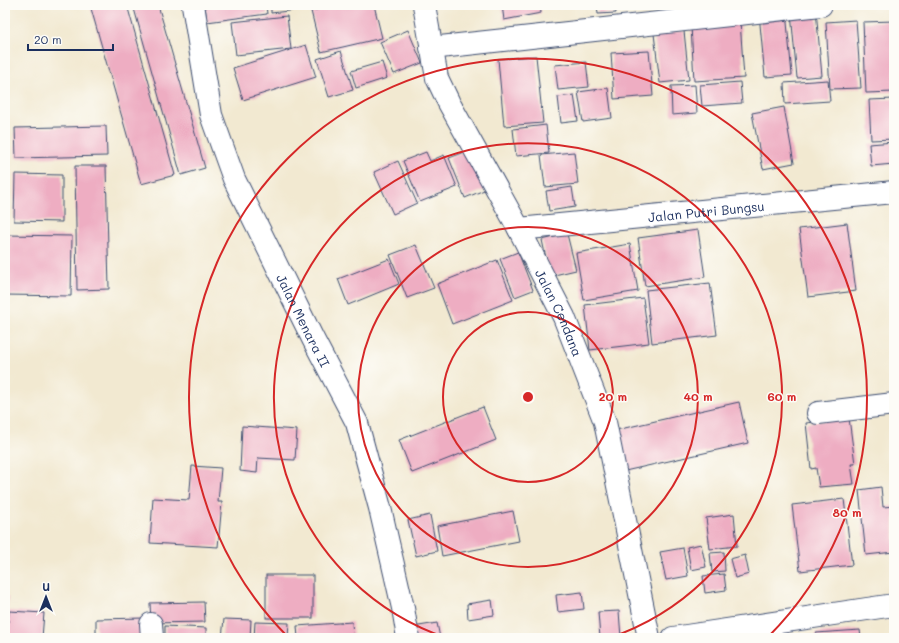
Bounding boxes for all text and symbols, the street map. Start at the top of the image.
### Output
scale bar [28,26,113,52]
text: 20 m [34,31,62,47]
street label: Jalan Putri Bungsu [647,196,765,225]
street label: Jalan Cendana [532,266,587,359]
street label: Jalan Menara II [274,271,335,370]
text: 20 m [599,388,627,404]
text: 40 m [683,388,713,404]
text: 60 m [768,388,796,404]
centre of rings [521,390,535,404]
text: 80 m [832,504,862,520]
north arrow [26,577,66,617]
text: U [42,579,50,594]

